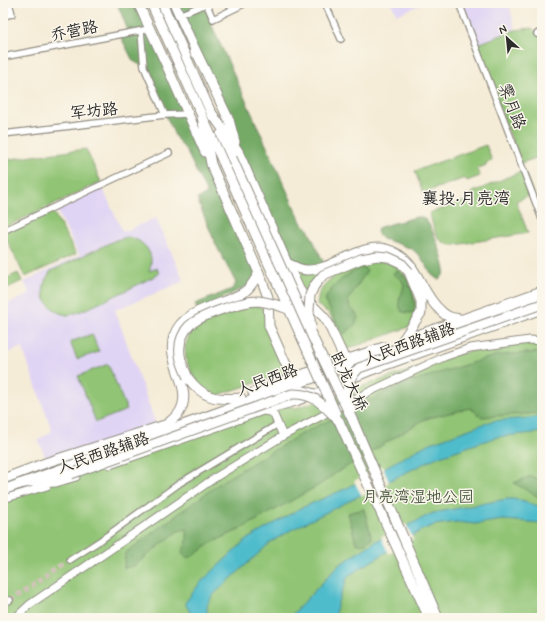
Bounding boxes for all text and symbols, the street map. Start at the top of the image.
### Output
street label: 乔营路 [49,17,100,46]
north arrow [487,18,527,58]
text: N [496,22,509,38]
street label: 霁月路 [493,80,530,133]
street label: 军坊路 [69,99,119,124]
district label: 襄投·月亮湾 [422,188,510,210]
street label: 人民西路辅路 [361,318,458,371]
street label: 卧龙大桥 [325,348,372,415]
street label: 人民西路 [234,360,301,401]
street label: 人民西路辅路 [55,428,152,479]
park label: 月亮湾湿地公园 [362,487,474,508]

